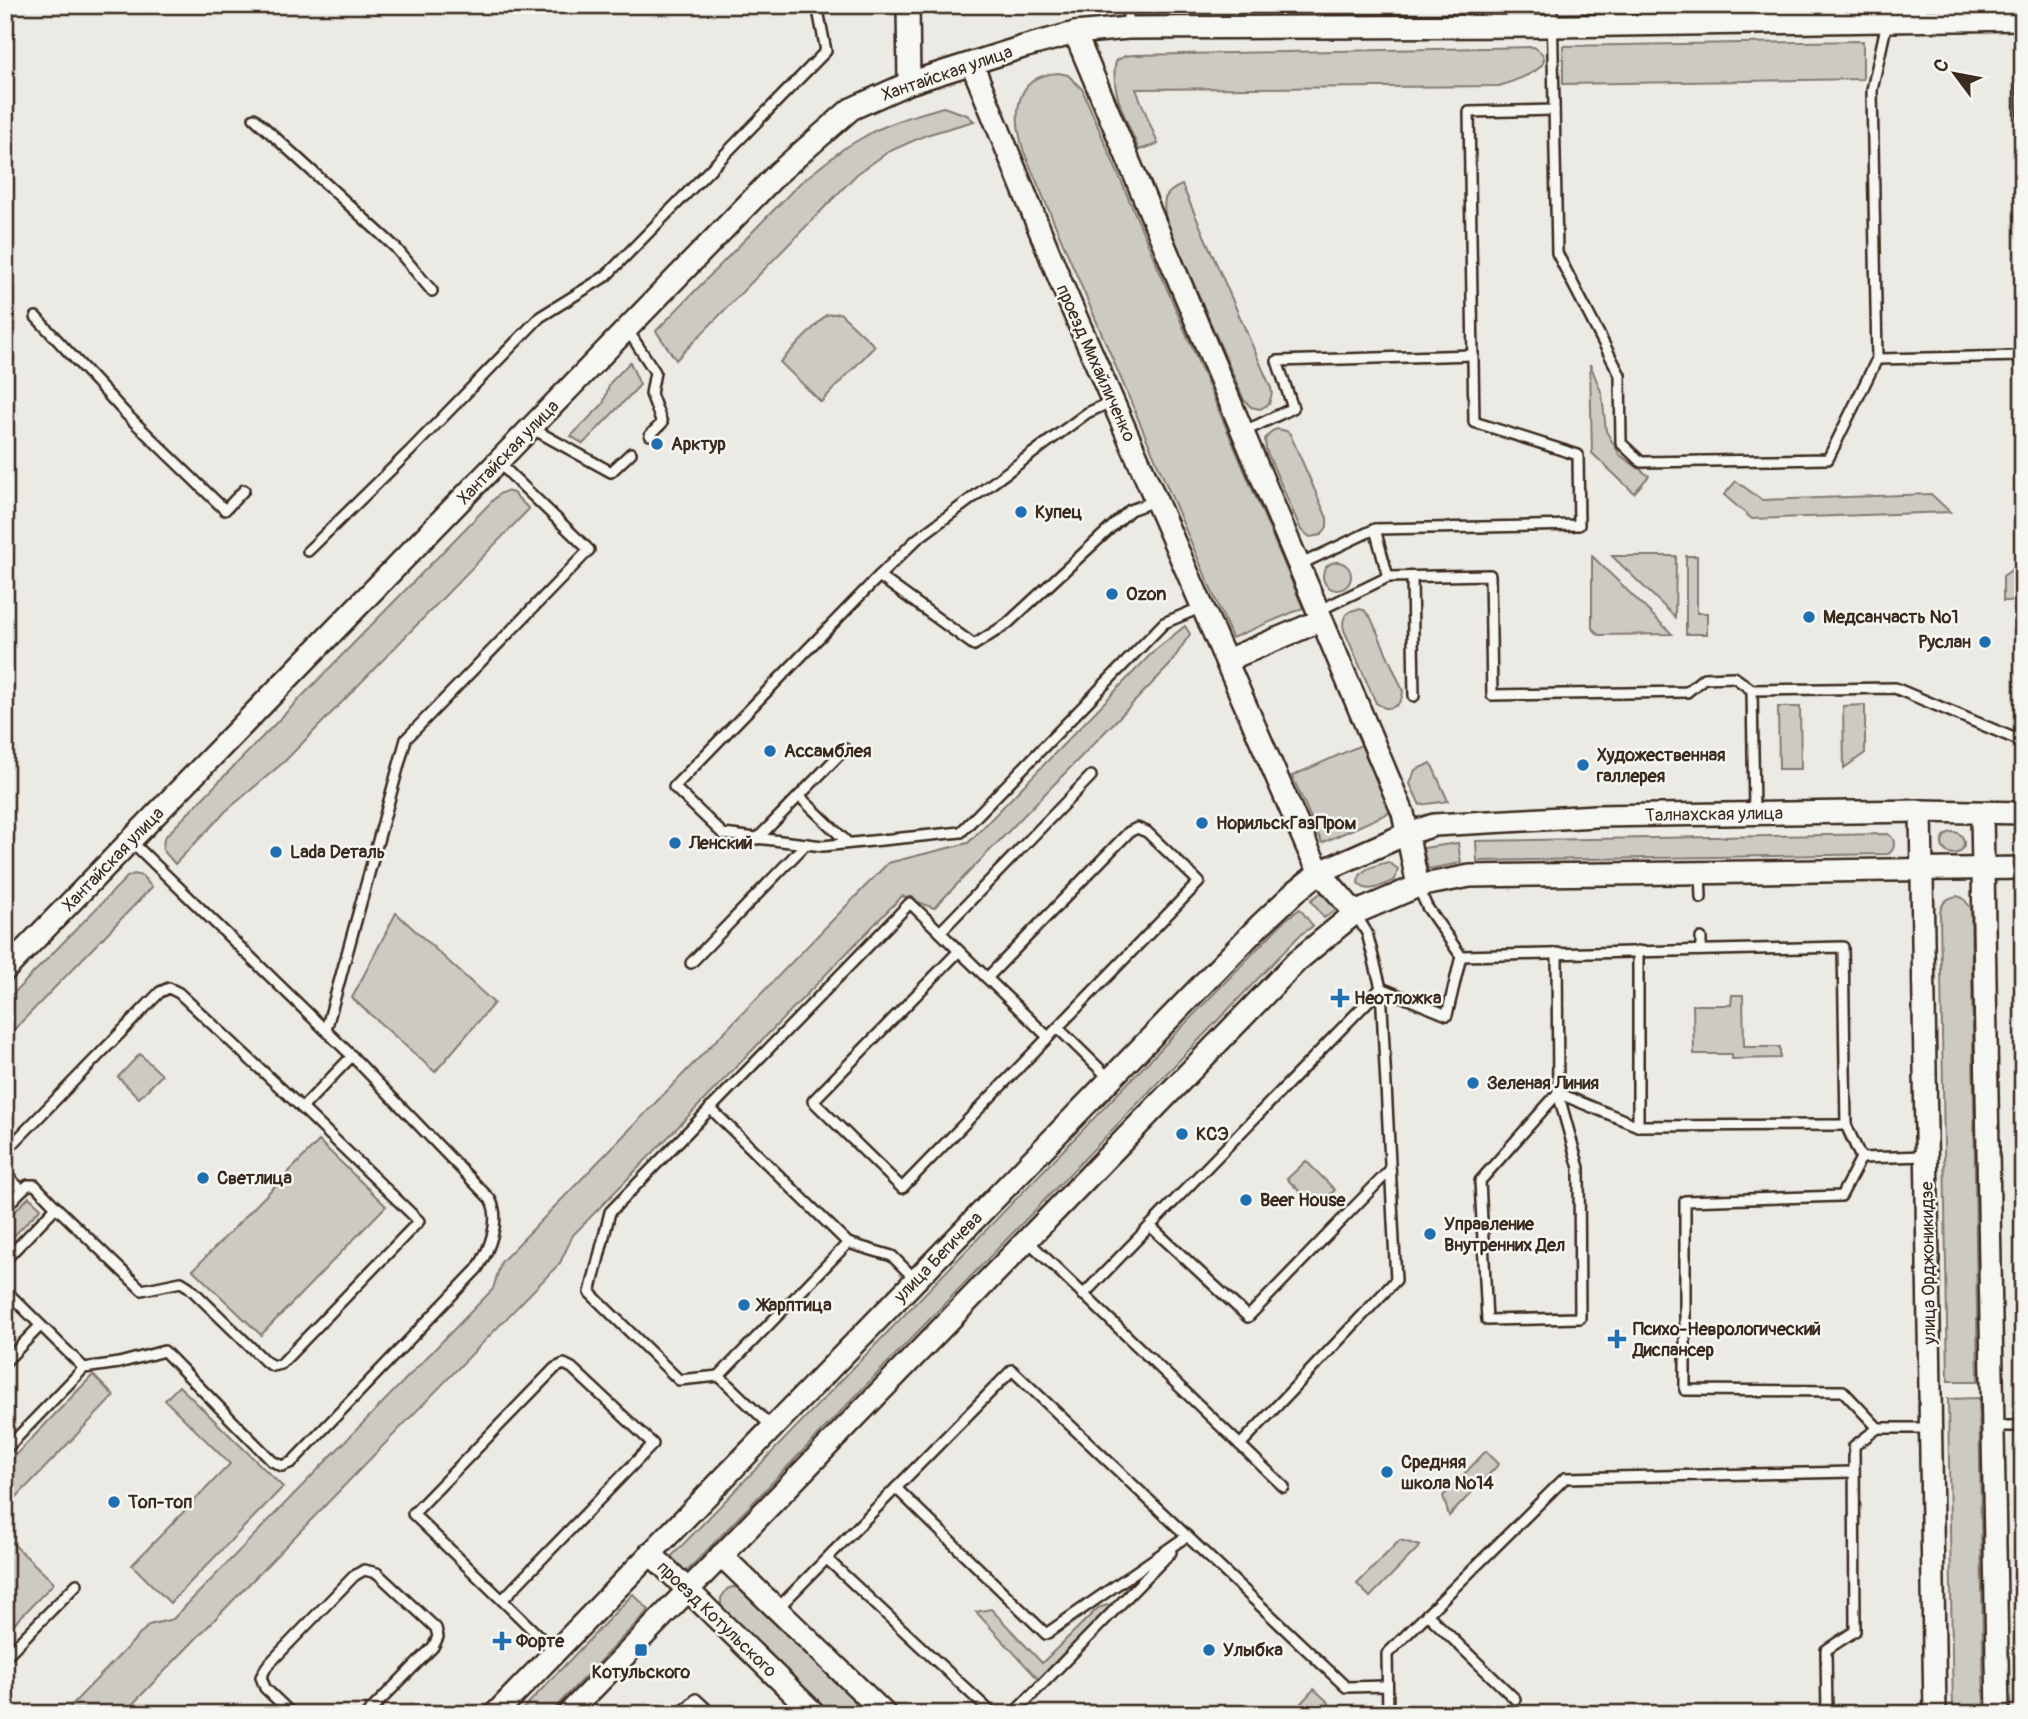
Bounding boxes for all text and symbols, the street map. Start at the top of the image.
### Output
north arrow [1920,38,1990,108]
street label: Хантайская улица [879,40,1016,107]
text: С [1928,54,1955,77]
street label: проезд Михайличенко [1050,281,1141,446]
street label: Хантайская улица [452,395,564,510]
place label: Арктур [671,433,726,456]
marker: Арктур [649,436,665,452]
place label: Купец [1035,501,1082,524]
marker: Купец [1013,504,1029,520]
place label: Ozon [1126,583,1166,606]
marker: Ozon [1104,586,1120,602]
place label: Медсанчасть №1 [1823,606,1958,629]
marker: Медсанчасть №1 [1801,609,1817,625]
place label: Руслан [1918,631,1971,654]
marker: Руслан [1977,634,1993,650]
place label: Ассамблея [784,740,871,763]
marker: Ассамблея [762,743,778,759]
place label: Художественная галлерея [1596,744,1726,788]
marker: Художественная галлерея [1575,757,1591,773]
street label: Хантайская улица [57,802,169,917]
street label: Талнахская улица [1645,802,1783,827]
place label: НорильскГазПром [1216,812,1356,835]
marker: НорильскГазПром [1194,815,1210,831]
place label: Ленский [688,832,753,855]
marker: Ленский [667,835,683,851]
place label: Lada Dеталь [290,841,385,864]
marker: Lada Dеталь [268,844,284,860]
place label: Неотложка [1354,987,1442,1010]
marker: Неотложка [1332,990,1348,1006]
place label: Зеленая Линия [1487,1072,1599,1095]
marker: Зеленая Линия [1465,1075,1481,1091]
place label: КСЭ [1196,1123,1228,1146]
marker: КСЭ [1174,1126,1190,1142]
place label: Светлица [217,1167,293,1190]
marker: Светлица [195,1170,211,1186]
street label: улица Орджоникидзе [1916,1181,1941,1346]
place label: Beer House [1260,1189,1346,1212]
marker: Beer House [1238,1192,1254,1208]
street label: улица Бегичева [888,1207,988,1308]
place label: Управление Внутренних Дел [1444,1213,1565,1257]
marker: Управление Внутренних Дел [1422,1226,1438,1242]
place label: Жарптица [755,1294,832,1317]
marker: Жарптица [736,1297,752,1313]
place label: Психо-Неврологический Диспансер [1632,1318,1821,1362]
marker: Психо-Неврологический Диспансер [1607,1329,1627,1349]
place label: Средняя школа №14 [1401,1451,1494,1495]
marker: Средняя школа №14 [1379,1464,1395,1480]
place label: Топ-топ [127,1491,192,1514]
marker: Топ-топ [106,1494,122,1510]
street label: проезд Котульского [652,1556,782,1683]
place label: Форте [515,1630,565,1653]
marker: Форте [494,1633,510,1649]
place label: Улыбка [1223,1639,1283,1662]
marker: Котульского [633,1642,649,1658]
marker: Улыбка [1201,1642,1217,1658]
place label: Котульского [592,1661,691,1684]

